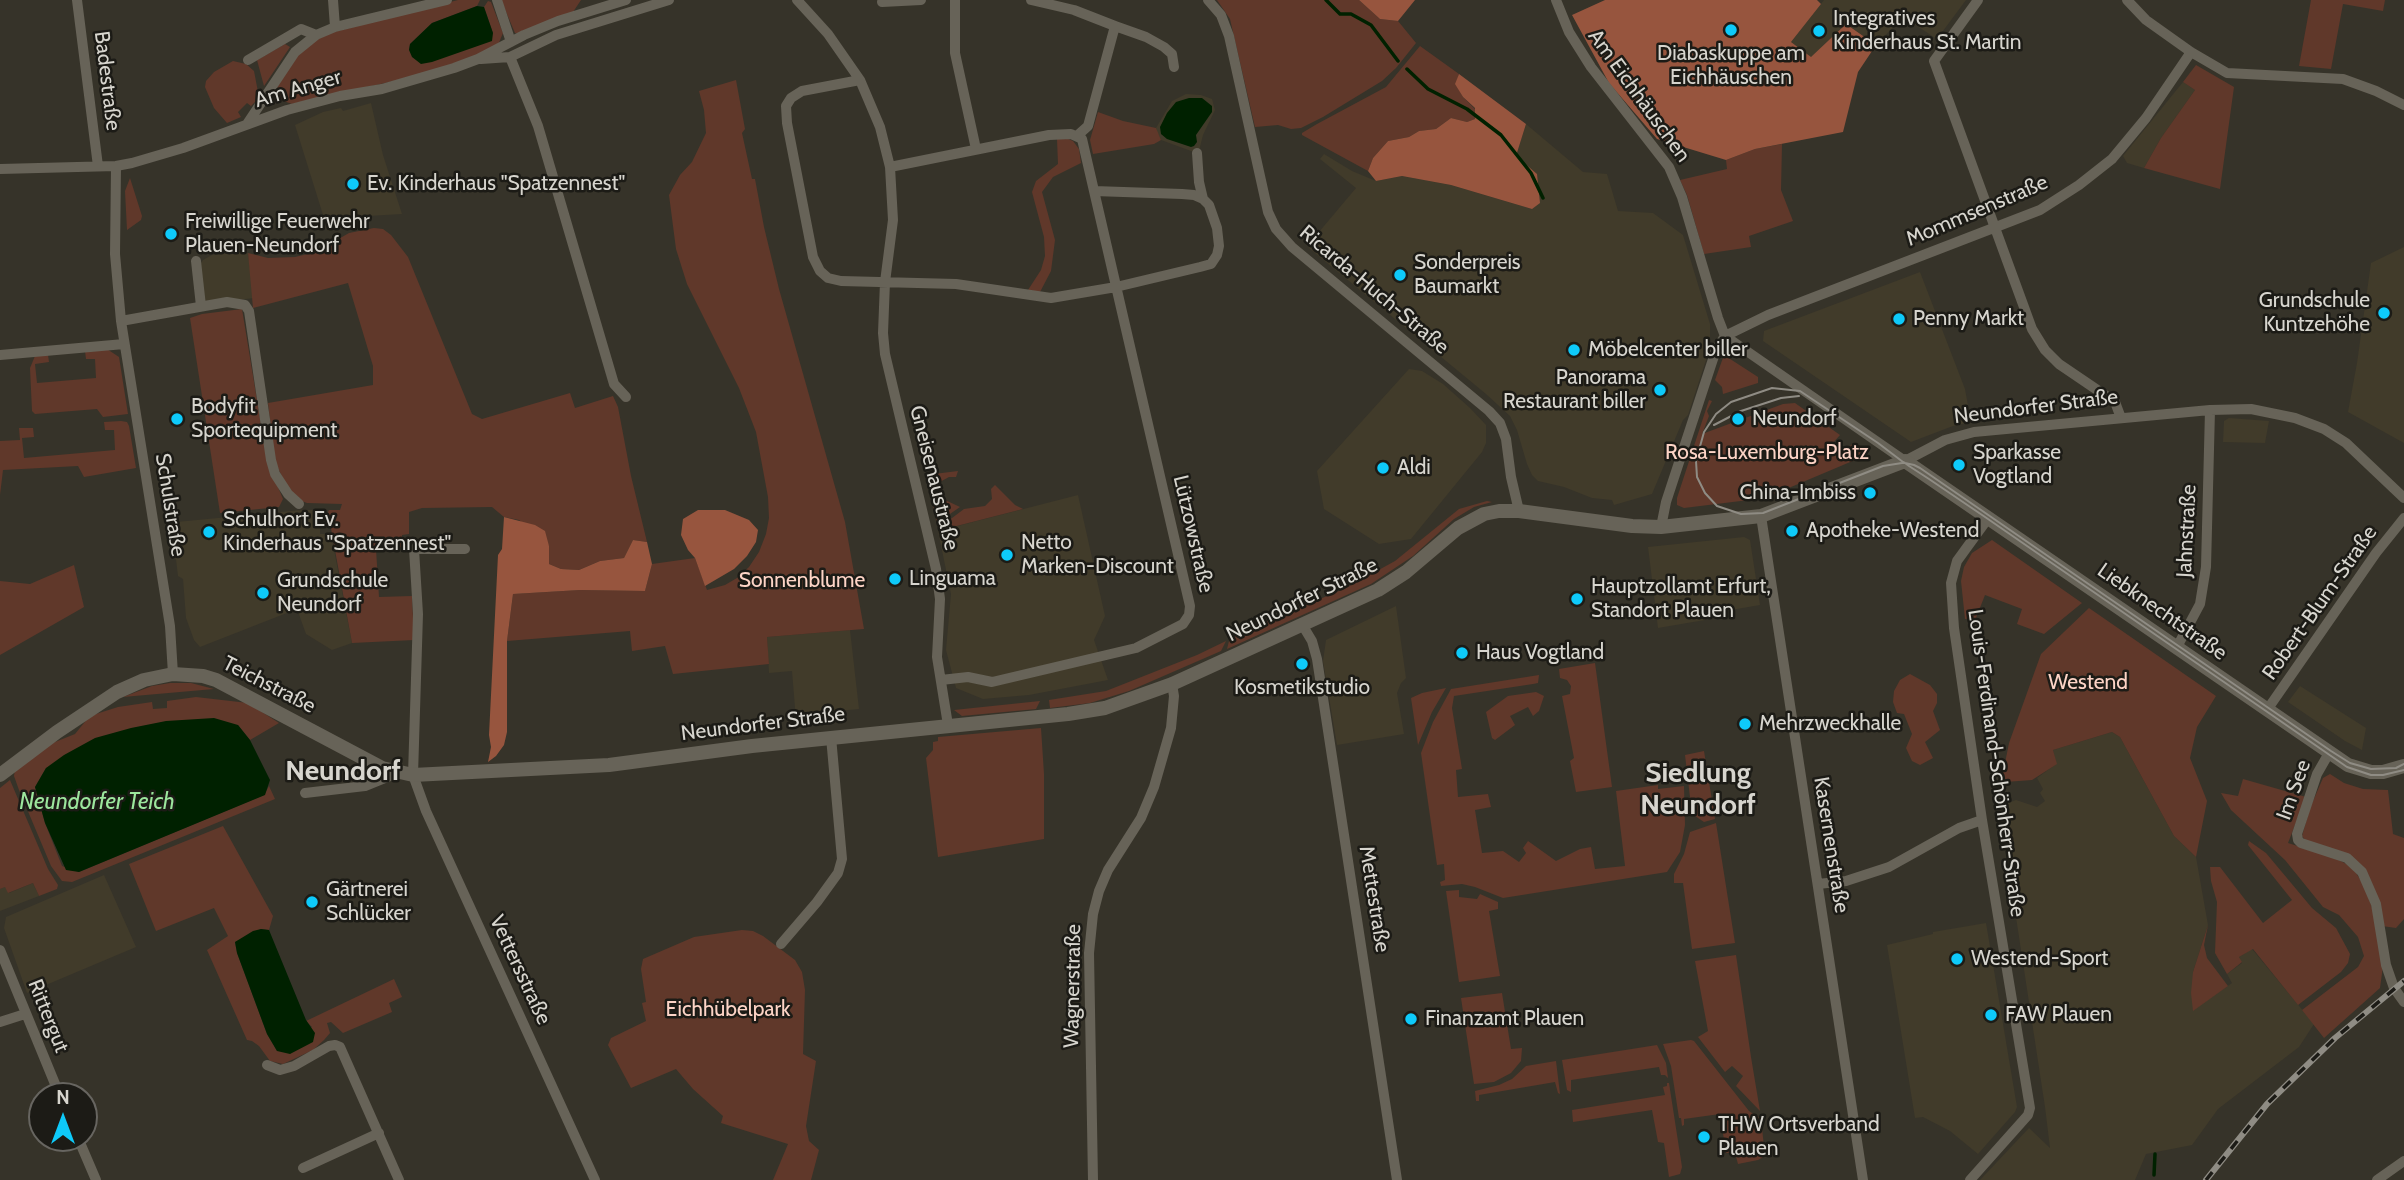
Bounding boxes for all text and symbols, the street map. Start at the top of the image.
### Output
place label: Integratives Kinderhaus St. Martin [1833,6,2022,56]
marker: Diabaskuppe am Eichhäuschen [1723,22,1739,38]
marker: Integratives Kinderhaus St. Martin [1811,23,1827,39]
street label: Am Eichhäuschen [1582,25,1696,167]
street label: Badestraße [88,30,126,132]
place label: Diabaskuppe am Eichhäuschen [1657,41,1805,91]
street label: Am Anger [252,65,344,113]
street label: Mommsenstraße [1902,170,2052,252]
place label: Ev. Kinderhaus "Spatzennest" [367,171,625,197]
marker: Ev. Kinderhaus "Spatzennest" [345,176,361,192]
place label: Freiwillige Feuerwehr Plauen-Neundorf [185,209,370,259]
street label: Ricarda-Huch-Straße [1294,220,1454,360]
marker: Freiwillige Feuerwehr Plauen-Neundorf [163,226,179,242]
place label: Sonderpreis Baumarkt [1414,250,1521,300]
marker: Sonderpreis Baumarkt [1392,267,1408,283]
place label: Grundschule Kuntzehöhe [2259,288,2370,338]
marker: Grundschule Kuntzehöhe [2376,305,2392,321]
place label: Penny Markt [1913,306,2024,332]
marker: Penny Markt [1891,311,1907,327]
place label: Möbelcenter biller [1588,337,1748,363]
marker: Möbelcenter biller [1566,342,1582,358]
place label: Panorama Restaurant biller [1503,365,1646,415]
marker: Panorama Restaurant biller [1652,382,1668,398]
street label: Neundorfer Straße [1953,384,2119,430]
place label: Bodyfit Sportequipment [191,394,337,444]
street label: Gneisenaustraße [904,403,964,553]
place label: Neundorf [1752,406,1837,432]
marker: Bodyfit Sportequipment [169,411,185,427]
marker: Neundorf [1730,411,1746,427]
park label: Rosa-Luxemburg-Platz [1665,440,1869,466]
place label: Sparkasse Vogtland [1973,440,2061,490]
street label: Schulstraße [149,452,191,558]
place label: Aldi [1397,455,1431,481]
marker: Sparkasse Vogtland [1951,457,1967,473]
marker: Aldi [1375,460,1391,476]
street label: Lützowstraße [1167,473,1219,595]
place label: China-Imbiss [1739,480,1856,506]
street label: Jahnstraße [2172,484,2202,578]
marker: China-Imbiss [1862,485,1878,501]
place label: Schulhort Ev. Kinderhaus "Spatzennest" [223,507,451,557]
place label: Apotheke-Westend [1806,518,1979,544]
street label: Robert-Blum-Straße [2257,521,2383,685]
marker: Apotheke-Westend [1784,523,1800,539]
marker: Schulhort Ev. Kinderhaus "Spatzennest" [201,524,217,540]
place label: Netto Marken-Discount [1021,530,1174,580]
marker: Netto Marken-Discount [999,547,1015,563]
street label: Neundorfer Straße [1222,553,1382,647]
street label: Liebknechtstraße [2092,558,2232,666]
place label: Linguama [909,566,996,592]
place label: Grundschule Neundorf [277,568,388,618]
park label: Sonnenblume [739,568,865,594]
marker: Linguama [887,571,903,587]
place label: Hauptzollamt Erfurt, Standort Plauen [1591,574,1771,624]
marker: Grundschule Neundorf [255,585,271,601]
marker: Hauptzollamt Erfurt, Standort Plauen [1569,591,1585,607]
street label: Louis-Ferdinand-Schönherr-Straße [1962,608,2030,918]
place label: Haus Vogtland [1476,640,1604,666]
marker: Haus Vogtland [1454,645,1470,661]
street label: Teichstraße [218,651,320,719]
marker: Kosmetikstudio [1294,656,1310,672]
park label: Westend [2048,670,2128,696]
place label: Kosmetikstudio [1234,675,1370,701]
street label: Neundorfer Straße [680,701,846,747]
place label: Mehrzweckhalle [1759,711,1901,737]
marker: Mehrzweckhalle [1737,716,1753,732]
district label: Neundorf [285,755,401,789]
district label: Siedlung Neundorf [1640,757,1756,823]
street label: Im See [2272,757,2316,823]
street label: Kasernenstraße [1808,775,1854,915]
water label: Neundorfer Teich [19,788,175,816]
street label: Mettestraße [1353,844,1395,954]
place label: Gärtnerei Schlücker [326,877,411,927]
marker: Gärtnerei Schlücker [304,894,320,910]
street label: Vettersstraße [484,911,556,1029]
street label: Wagnerstraße [1059,924,1087,1048]
place label: Westend-Sport [1971,946,2108,972]
marker: Westend-Sport [1949,951,1965,967]
street label: Rittergut [22,976,74,1056]
park label: Eichhübelpark [665,997,791,1023]
place label: FAW Plauen [2005,1002,2112,1028]
place label: Finanzamt Plauen [1425,1006,1584,1032]
marker: FAW Plauen [1983,1007,1999,1023]
marker: Finanzamt Plauen [1403,1011,1419,1027]
north arrow [28,1082,98,1152]
text: N [56,1086,70,1109]
place label: THW Ortsverband Plauen [1718,1112,1880,1162]
marker: THW Ortsverband Plauen [1696,1129,1712,1145]

